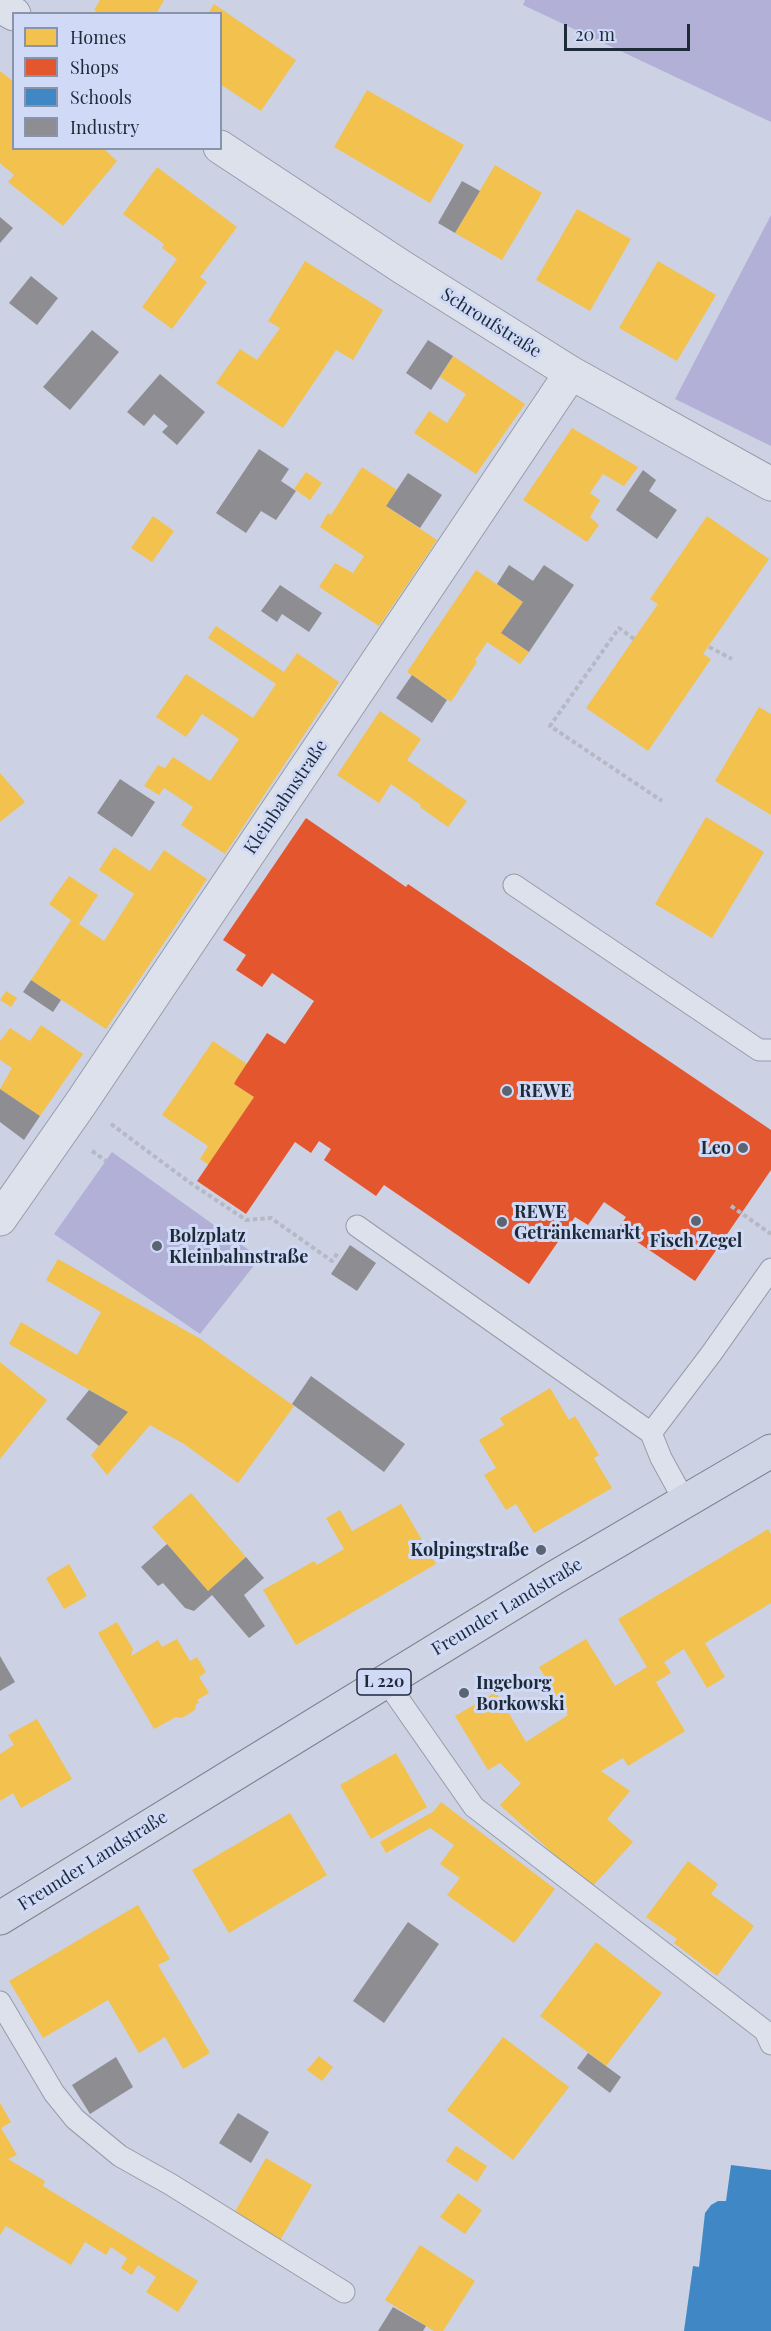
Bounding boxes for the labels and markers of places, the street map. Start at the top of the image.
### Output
place label: REWE [519,1080,572,1102]
marker: REWE [500,1084,514,1098]
place label: Leo [701,1137,731,1159]
marker: Leo [736,1141,750,1155]
place label: REWE Getränkemarkt [514,1201,641,1244]
marker: Fisch Zegel [689,1214,703,1228]
marker: REWE Getränkemarkt [495,1215,509,1229]
place label: Bolzplatz Kleinbahnstraße [169,1225,308,1268]
place label: Fisch Zegel [650,1230,742,1252]
marker: Bolzplatz Kleinbahnstraße [150,1239,164,1253]
place label: Kolpingstraße [410,1539,529,1561]
marker: Kolpingstraße [534,1543,548,1557]
place label: Ingeborg Borkowski [476,1672,565,1714]
marker: Ingeborg Borkowski [457,1686,471,1700]

